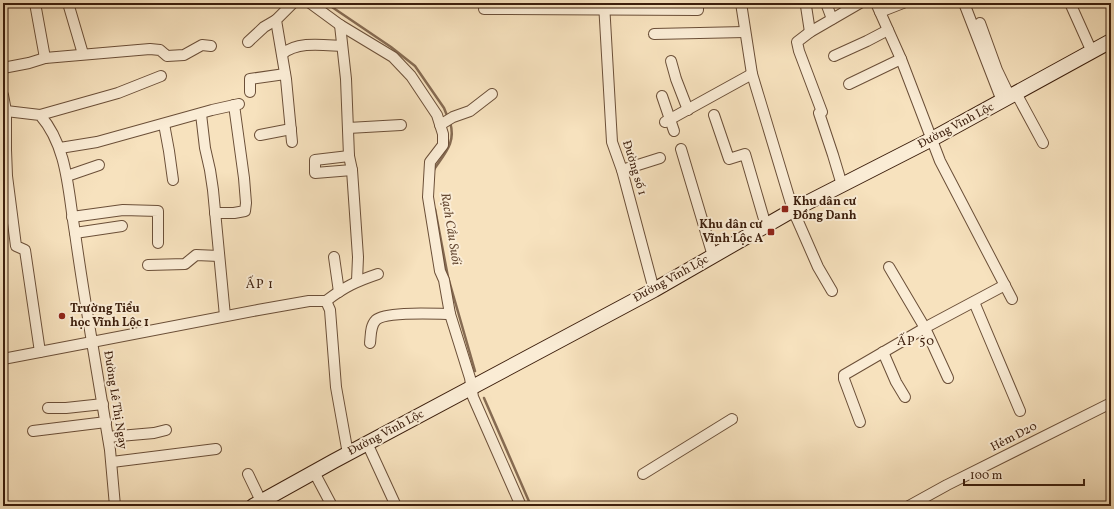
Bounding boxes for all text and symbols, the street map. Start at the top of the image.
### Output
street label: Đường Vĩnh Lộc [915,99,997,153]
street label: Đường số 1 [618,139,650,197]
water label: Rạch Cầu Suối [435,192,465,267]
place label: Khu dân cư Đồng Danh [793,194,857,224]
marker: Khu dân cư Đồng Danh [780,204,790,214]
place label: Khu dân cư Vĩnh Lộc A [699,217,763,247]
marker: Khu dân cư Vĩnh Lộc A [766,227,776,237]
street label: Đường Vĩnh Lộc [630,252,712,306]
district label: ẤP 1 [246,275,274,294]
place label: Trường Tiểu học Vĩnh Lộc 1 [70,301,149,331]
marker: Trường Tiểu học Vĩnh Lộc 1 [57,311,67,321]
district label: ẤP 50 [897,332,935,351]
street label: Đường Lê Thị Ngay [99,349,131,451]
street label: Đường Vĩnh Lộc [345,406,427,460]
street label: Hẻm D20 [988,419,1040,455]
scale bar [964,461,1084,487]
text: 100 m [970,468,1003,484]

